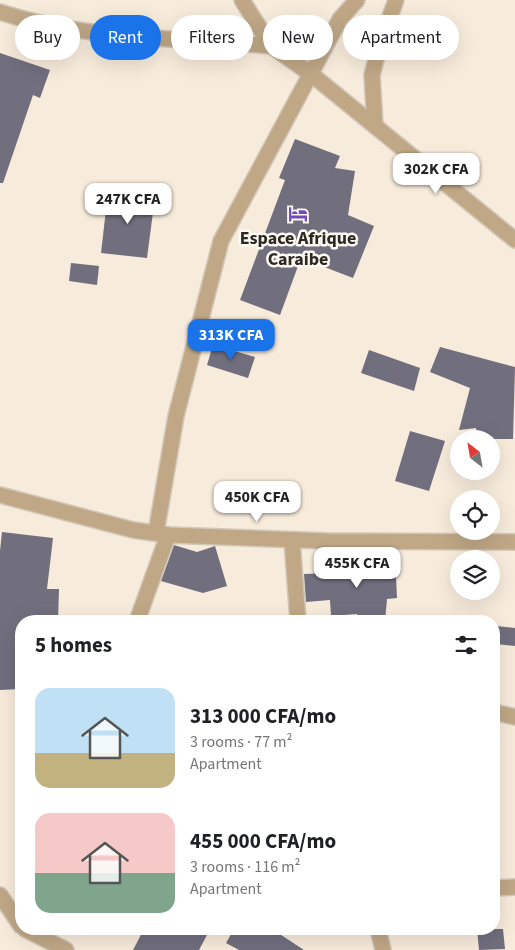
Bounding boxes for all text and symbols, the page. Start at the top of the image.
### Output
chip: Buy [15,15,80,60]
chip: Rent [90,15,161,60]
chip: Filters [171,15,253,60]
chip: New [263,15,333,60]
chip: Apartment [343,15,459,60]
pin: 302K CFA [384,152,488,195]
text: 302K CFA [404,158,468,180]
pin: 247K CFA [76,182,180,225]
text: 247K CFA [96,188,160,210]
hotel icon: Espace Afrique Caraibe [287,203,309,225]
place label: Espace Afrique Caraibe [240,226,356,272]
pin: 313K CFA [179,318,283,361]
text: 313K CFA [199,324,263,346]
north arrow [450,430,500,480]
map controls [450,430,500,600]
pin: 450K CFA [205,480,309,523]
text: 450K CFA [225,486,289,508]
button: locate [450,490,500,540]
pin: 455K CFA [305,546,409,589]
button: layers [450,550,500,600]
text: 455K CFA [325,552,389,574]
text: 5 homes [35,630,112,660]
icon: filters [452,631,480,659]
text: 313 000 CFA/mo [190,701,336,731]
icon: home [75,708,135,768]
text: 3 rooms · 77 m² [190,731,292,753]
text: Apartment [190,753,262,775]
text: 455 000 CFA/mo [190,826,336,856]
icon: home [75,833,135,893]
text: 3 rooms · 116 m² [190,856,300,878]
text: Apartment [190,878,262,900]

